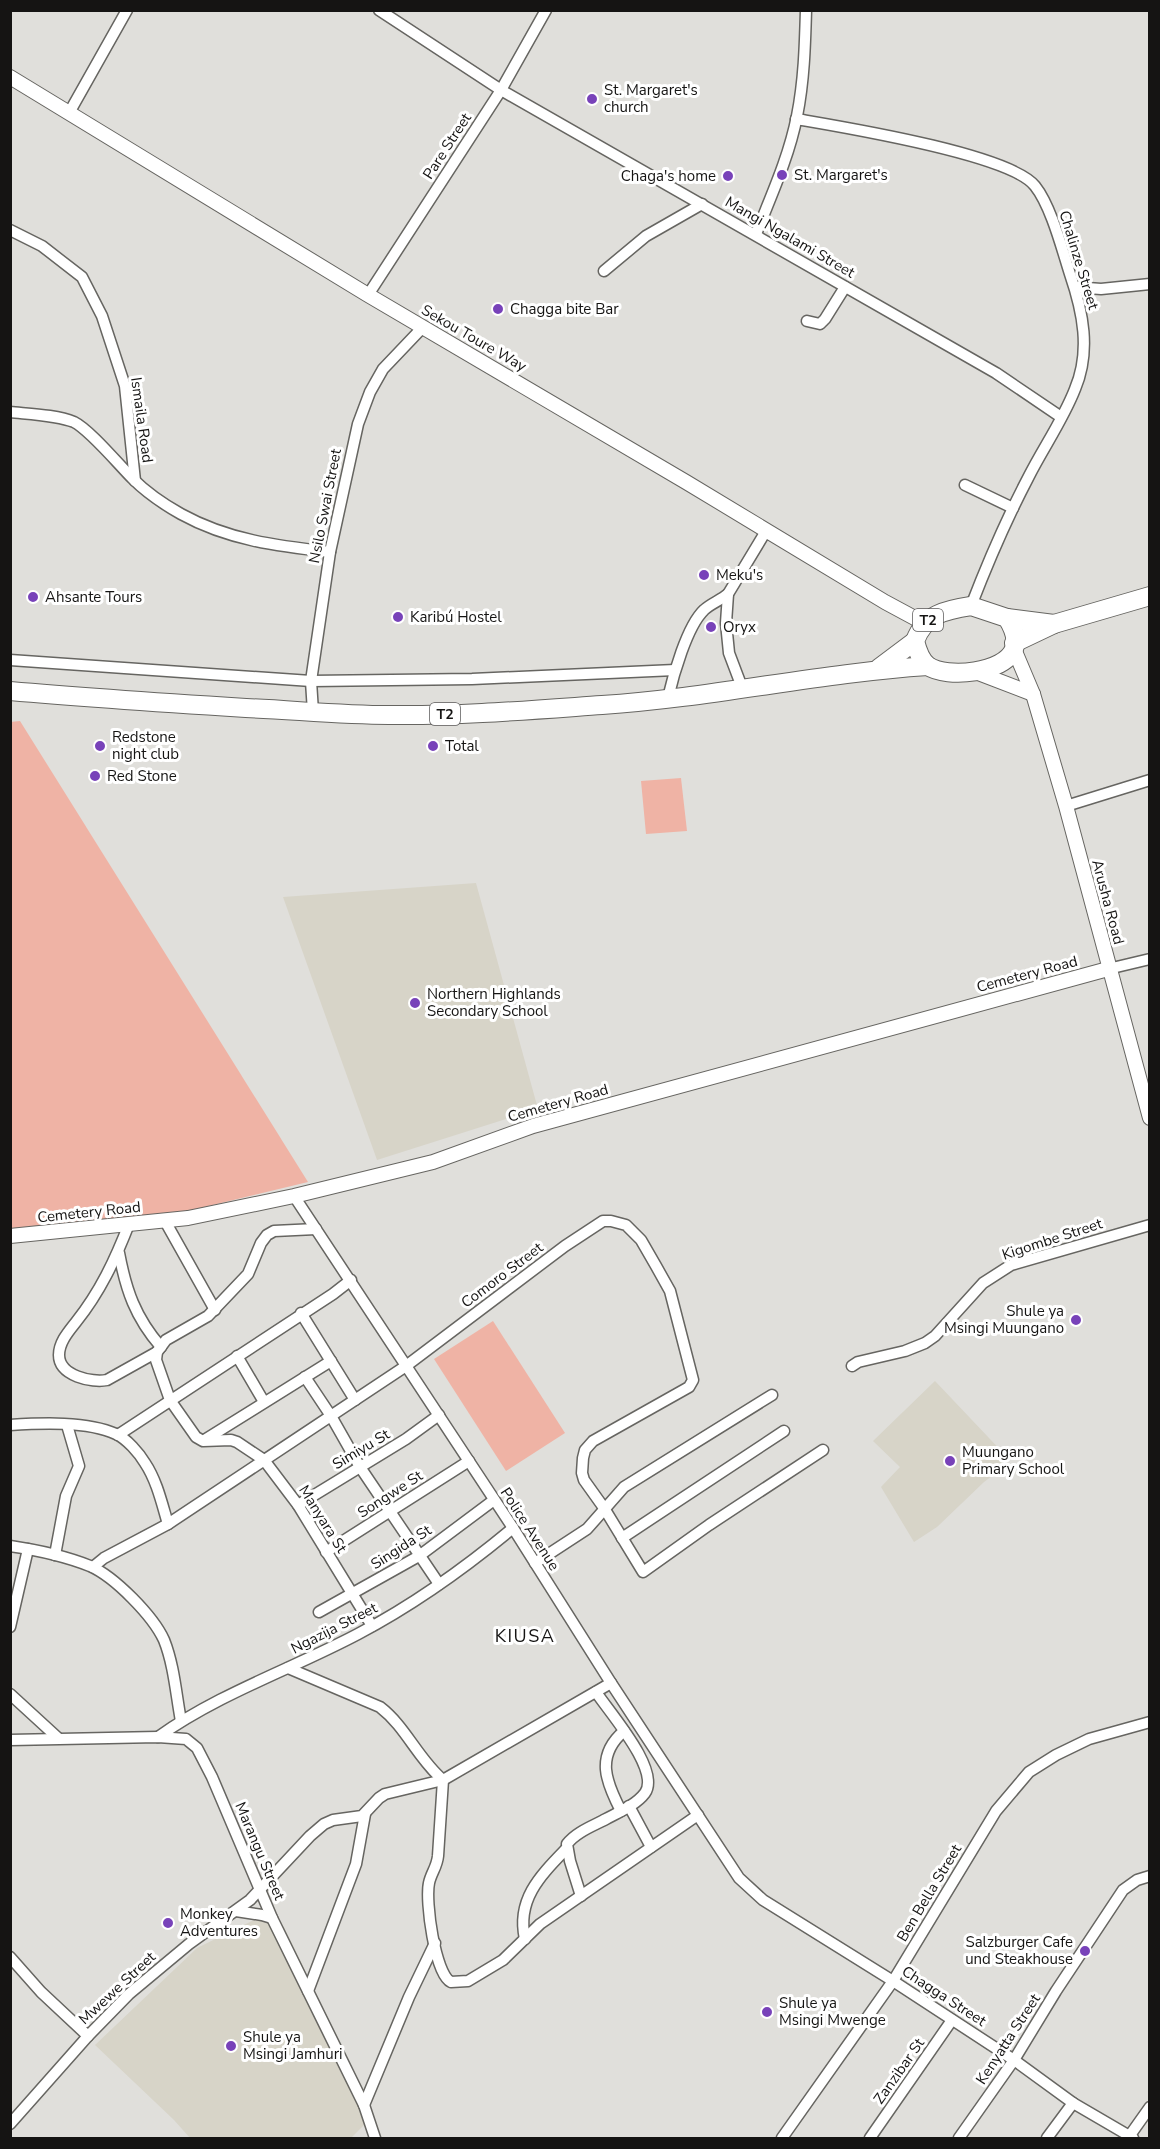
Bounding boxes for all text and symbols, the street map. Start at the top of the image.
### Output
place label: St. Margaret's church [604,80,698,117]
marker: St. Margaret's church [585,92,599,106]
street label: Pare Street [418,108,476,183]
place label: St. Margaret's [794,165,888,185]
place label: Chaga's home [621,166,716,186]
marker: St. Margaret's [775,168,789,182]
marker: Chaga's home [721,169,735,183]
street label: Mangi Ngalami Street [721,192,859,283]
street label: Chalinze Street [1054,208,1104,313]
place label: Chagga bite Bar [510,299,619,319]
street label: Sekou Toure Way [418,300,530,376]
marker: Chagga bite Bar [491,302,505,316]
street label: Ismaila Road [126,376,158,464]
street label: Nsilo Swai Street [304,446,346,565]
place label: Meku's [716,565,763,585]
marker: Meku's [697,568,711,582]
place label: Ahsante Tours [45,587,142,607]
marker: Ahsante Tours [26,590,40,604]
place label: Karibú Hostel [410,607,502,627]
road number: T2 [913,609,943,631]
marker: Karibú Hostel [391,610,405,624]
place label: Oryx [723,617,756,637]
marker: Oryx [704,620,718,634]
road number: T2 [430,703,460,725]
place label: Redstone night club [112,727,179,764]
place label: Total [445,736,479,756]
marker: Redstone night club [93,739,107,753]
marker: Total [426,739,440,753]
place label: Red Stone [107,766,177,786]
marker: Red Stone [88,769,102,783]
street label: Arusha Road [1087,857,1129,947]
street label: Cemetery Road [974,951,1080,997]
place label: Northern Highlands Secondary School [427,984,561,1021]
marker: Northern Highlands Secondary School [408,996,422,1010]
street label: Cemetery Road [505,1079,611,1127]
street label: Cemetery Road [36,1197,142,1227]
street label: Kigombe Street [999,1213,1105,1265]
street label: Comoro Street [457,1237,548,1312]
place label: Shule ya Msingi Muungano [944,1301,1064,1338]
marker: Shule ya Msingi Muungano [1069,1313,1083,1327]
street label: Simiyu St [329,1424,394,1474]
place label: Muungano Primary School [962,1442,1065,1479]
marker: Muungano Primary School [943,1454,957,1468]
street label: Songwe St [354,1465,427,1522]
street label: Manyara St [294,1481,352,1557]
street label: Police Avenue [496,1484,564,1574]
street label: Singida St [367,1520,436,1574]
street label: Ngazija Street [287,1597,381,1658]
district label: KIUSA [495,1624,555,1648]
street label: Marangu Street [230,1799,290,1904]
street label: Ben Bella Street [892,1840,966,1945]
place label: Monkey Adventures [180,1904,258,1941]
marker: Monkey Adventures [161,1916,175,1930]
place label: Salzburger Cafe und Steakhouse [965,1932,1073,1969]
marker: Salzburger Cafe und Steakhouse [1078,1944,1092,1958]
street label: Mwewe Street [74,1947,160,2029]
street label: Chagga Street [898,1961,991,2031]
street label: Kenyatta Street [971,1989,1045,2088]
place label: Shule ya Msingi Mwenge [779,1993,886,2030]
marker: Shule ya Msingi Mwenge [760,2005,774,2019]
place label: Shule ya Msingi Jamhuri [243,2027,343,2064]
street label: Zanzibar St [869,2034,929,2108]
marker: Shule ya Msingi Jamhuri [224,2039,238,2053]

